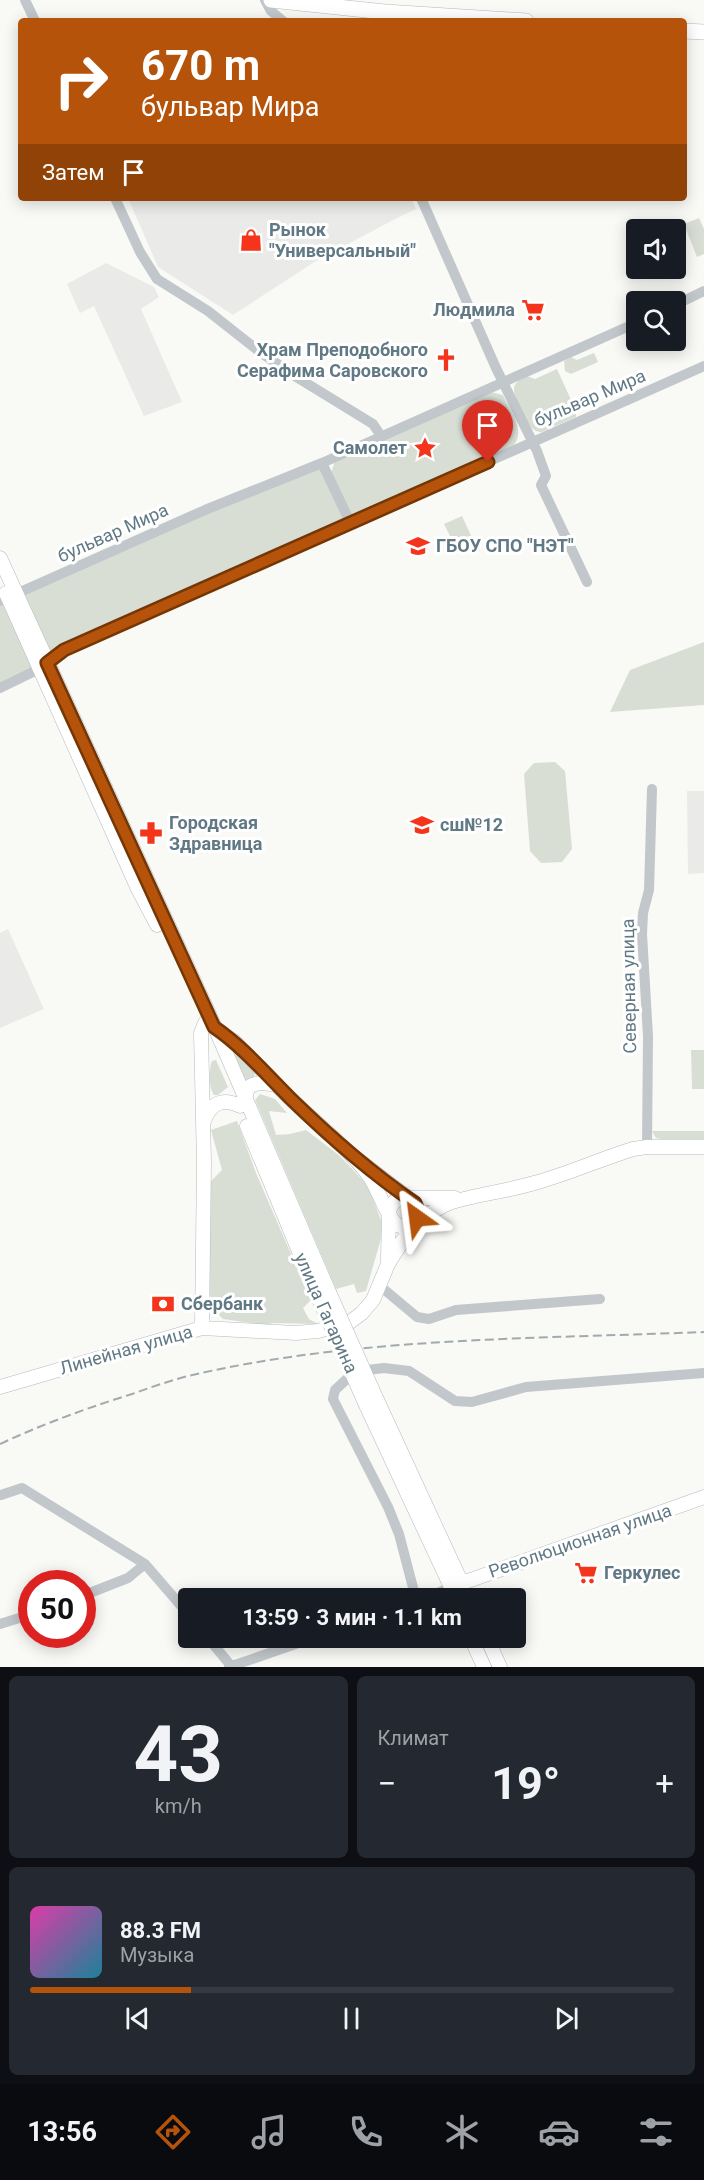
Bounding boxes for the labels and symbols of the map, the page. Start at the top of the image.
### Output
place label: Рынок "Универсальный" [269,219,416,261]
shop icon: Рынок "Универсальный" [238,227,264,253]
supermarket icon: Людмила [520,297,546,323]
place label: Людмила [433,299,515,320]
place label: Храм Преподобного Серафима Саровского [237,339,428,381]
church icon: Храм Преподобного Серафима Саровского [433,347,459,373]
street label: бульвар Мира [531,365,649,430]
pin [462,400,513,462]
place icon: Самолет [412,435,438,461]
place label: Самолет [333,437,407,458]
street label: бульвар Мира [54,499,171,566]
school or university icon: ГБОУ СПО "НЭТ" [405,533,431,559]
place label: ГБОУ СПО "НЭТ" [436,535,574,556]
place label: Городская Здравница [169,812,263,854]
school or university icon: сш№12 [409,812,435,838]
place label: сш№12 [440,814,503,835]
pharmacy icon: Городская Здравница [138,820,164,846]
street label: Северная улица [617,918,640,1054]
position arrow [385,1186,449,1250]
street label: улица Гагарина [290,1249,362,1376]
bank icon: Сбербанк [150,1291,176,1317]
place label: Сбербанк [181,1293,264,1314]
street label: Линейная улица [57,1320,195,1379]
street label: Революционная улица [486,1499,674,1582]
supermarket icon: Геркулес [573,1560,599,1586]
place label: Геркулес [604,1562,680,1583]
speed limit sign: 50 [18,1570,96,1648]

